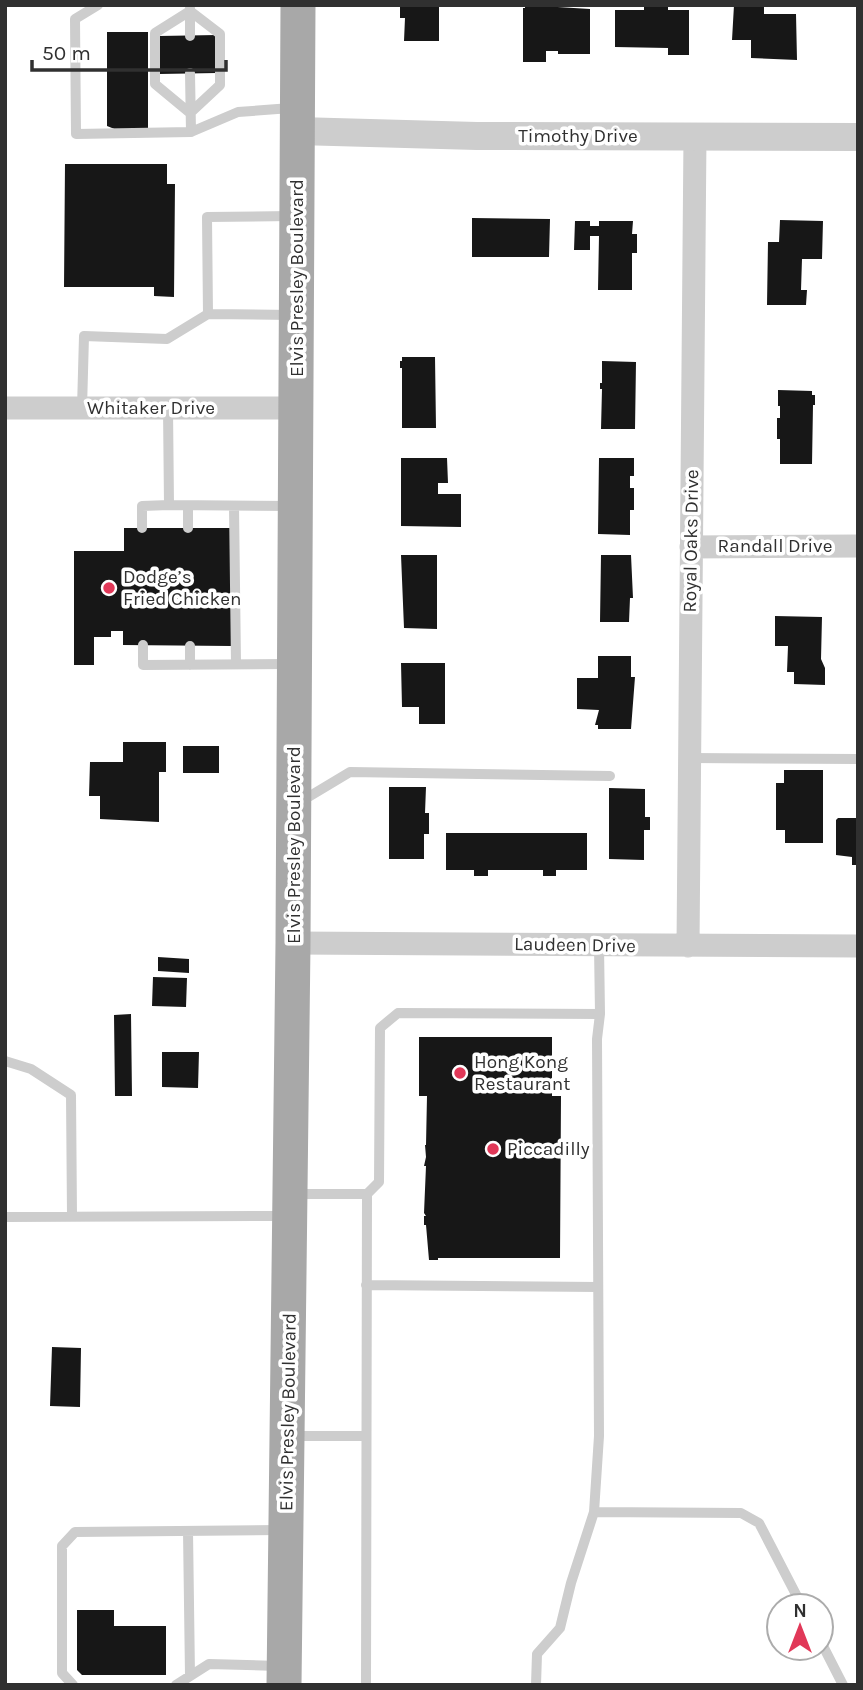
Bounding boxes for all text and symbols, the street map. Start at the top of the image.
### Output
scale bar [32,28,226,72]
text: 50 m [42,41,91,65]
street label: Timothy Drive [518,125,638,147]
street label: Elvis Presley Boulevard [286,179,308,377]
street label: Whitaker Drive [87,397,215,419]
street label: Royal Oaks Drive [679,469,703,613]
street label: Randall Drive [718,535,832,557]
place label: Dodge’s Fried Chicken [123,566,242,610]
marker: Dodge’s Fried Chicken [101,580,117,596]
street label: Elvis Presley Boulevard [283,746,305,944]
street label: Laudeen Drive [514,933,636,957]
place label: Hong Kong Restaurant [474,1051,570,1095]
marker: Hong Kong Restaurant [452,1065,468,1081]
place label: Piccadilly [507,1138,590,1160]
marker: Piccadilly [485,1141,501,1157]
street label: Elvis Presley Boulevard [275,1313,301,1511]
north arrow [765,1592,835,1662]
text: N [793,1600,807,1622]

